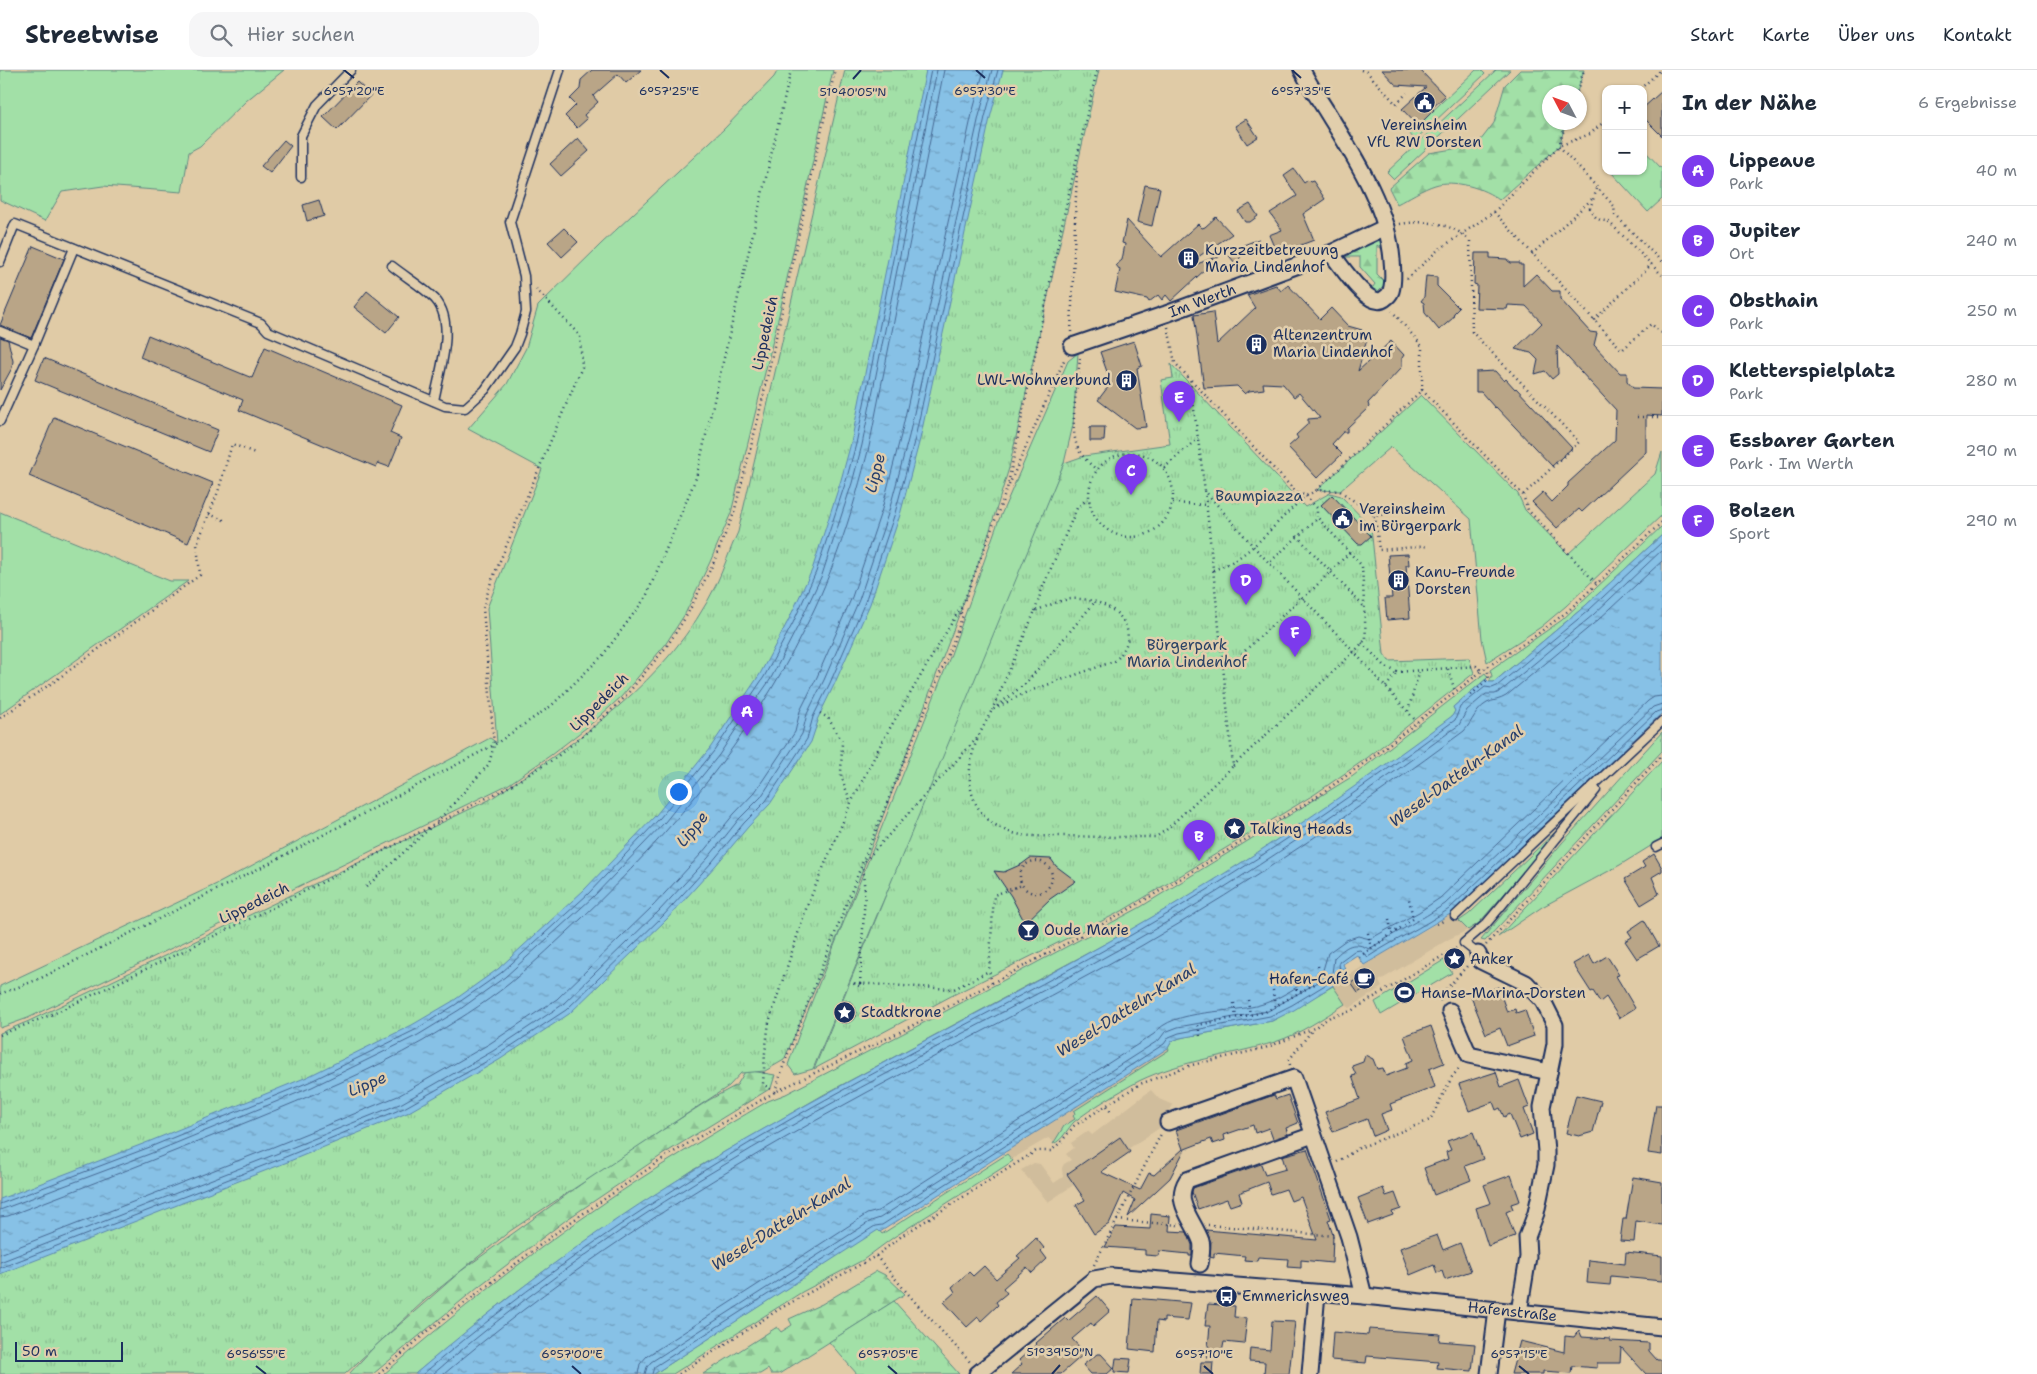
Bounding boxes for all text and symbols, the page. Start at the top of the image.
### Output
search box [189,12,539,57]
text: Streetwise [25,19,159,51]
icon: search [207,21,235,49]
text: Hier suchen [247,22,355,47]
text: Start [1690,23,1734,47]
text: Karte [1762,23,1810,47]
text: Über uns [1838,23,1915,47]
text: Kontakt [1943,23,2012,47]
text: 6°57'20"E [323,83,385,99]
text: 6°57'25"E [639,83,699,99]
text: 6°57'30"E [954,83,1016,99]
text: 6°57'35"E [1271,83,1331,99]
text: 51°40'05"N [819,84,887,100]
north arrow [1542,85,1587,130]
map controls [1602,85,1647,175]
button: + [1602,85,1647,130]
text: In der Nähe [1682,89,1817,117]
public building icon: Vereinsheim VfL RW Dorsten [1412,90,1436,114]
text: 6 Ergebnisse [1918,92,2017,113]
place label: Vereinsheim VfL RW Dorsten [1367,115,1481,152]
button: − [1602,130,1647,175]
text: Lippeaue [1729,148,1815,173]
text: A [1692,160,1704,181]
text: 40 m [1975,160,2017,181]
text: Park [1729,173,1763,194]
text: Jupiter [1729,218,1800,243]
text: B [1693,230,1703,251]
text: 240 m [1965,230,2017,251]
place label: Kurzzeitbetreuung Maria Lindenhof [1205,240,1338,277]
text: Ort [1729,243,1755,264]
building icon: Kurzzeitbetreuung Maria Lindenhof [1177,247,1201,271]
street label: Im Werth [1166,279,1239,322]
text: Obsthain [1729,288,1818,313]
street label: Lippedeich [747,294,783,372]
text: C [1693,300,1703,321]
text: 250 m [1966,300,2017,321]
text: Park [1729,313,1763,334]
place label: Altenzentrum Maria Lindenhof [1273,325,1394,362]
building icon: Altenzentrum Maria Lindenhof [1245,332,1269,356]
text: Kletterspielplatz [1729,358,1896,383]
building icon: LWL-Wohnverbund [1115,368,1139,392]
place label: LWL-Wohnverbund [977,370,1111,390]
text: D [1692,370,1704,391]
text: 280 m [1965,370,2017,391]
pin: E [1163,381,1195,422]
text: Park [1729,383,1763,404]
text: Essbarer Garten [1729,428,1895,453]
text: E [1693,440,1703,461]
text: 290 m [1965,440,2017,461]
water label: Lippe [860,451,890,495]
text: Park · Im Werth [1729,453,1854,474]
pin: C [1115,454,1147,495]
park label: Baumpiazza [1215,486,1303,506]
text: Bolzen [1729,498,1795,523]
place label: Vereinsheim im Bürgerpark [1359,499,1462,536]
public building icon: Vereinsheim im Bürgerpark [1331,506,1355,530]
text: F [1693,510,1703,531]
text: 290 m [1965,510,2017,531]
text: Sport [1729,523,1770,544]
place label: Kanu-Freunde Dorsten [1415,562,1515,599]
pin: D [1230,564,1262,605]
building icon: Kanu-Freunde Dorsten [1387,569,1411,593]
pin: F [1279,616,1311,657]
park label: Bürgerpark Maria Lindenhof [1127,635,1248,672]
street label: Lippedeich [565,668,633,736]
pin: A [731,695,763,736]
water label: Wesel-Datteln-Kanal [1385,720,1527,832]
your location [666,779,692,805]
water label: Lippe [671,807,713,851]
place icon: Talking Heads [1222,817,1246,841]
place label: Talking Heads [1250,819,1352,839]
pin: B [1183,820,1215,861]
street label: Lippedeich [216,877,292,929]
bar icon: Oude Marie [1016,918,1040,942]
place label: Oude Marie [1044,920,1129,940]
place icon: Anker [1442,947,1466,971]
place label: Anker [1470,949,1513,969]
water label: Wesel-Datteln-Kanal [1052,958,1200,1062]
cafe icon: Hafen-Café [1353,967,1377,991]
place label: Hafen-Café [1269,969,1349,989]
sports icon: Hanse-Marina-Dorsten [1393,981,1417,1005]
place label: Hanse-Marina-Dorsten [1421,983,1586,1003]
place icon: Stadtkrone [833,1000,857,1024]
place label: Stadtkrone [861,1002,942,1022]
water label: Lippe [345,1067,389,1101]
water label: Wesel-Datteln-Kanal [707,1172,855,1276]
bus stop icon: Emmerichsweg [1214,1284,1238,1308]
place label: Emmerichsweg [1242,1286,1350,1306]
street label: Hafenstraße [1467,1297,1558,1326]
scale bar [15,1339,122,1362]
text: 50 m [22,1342,57,1360]
text: 51°39'50"N [1027,1344,1093,1360]
text: 6°56'55"E [226,1346,286,1362]
text: 6°57'00"E [541,1346,603,1362]
text: 6°57'05"E [858,1346,918,1362]
text: 6°57'10"E [1175,1346,1233,1362]
text: 6°57'15"E [1490,1346,1548,1362]

